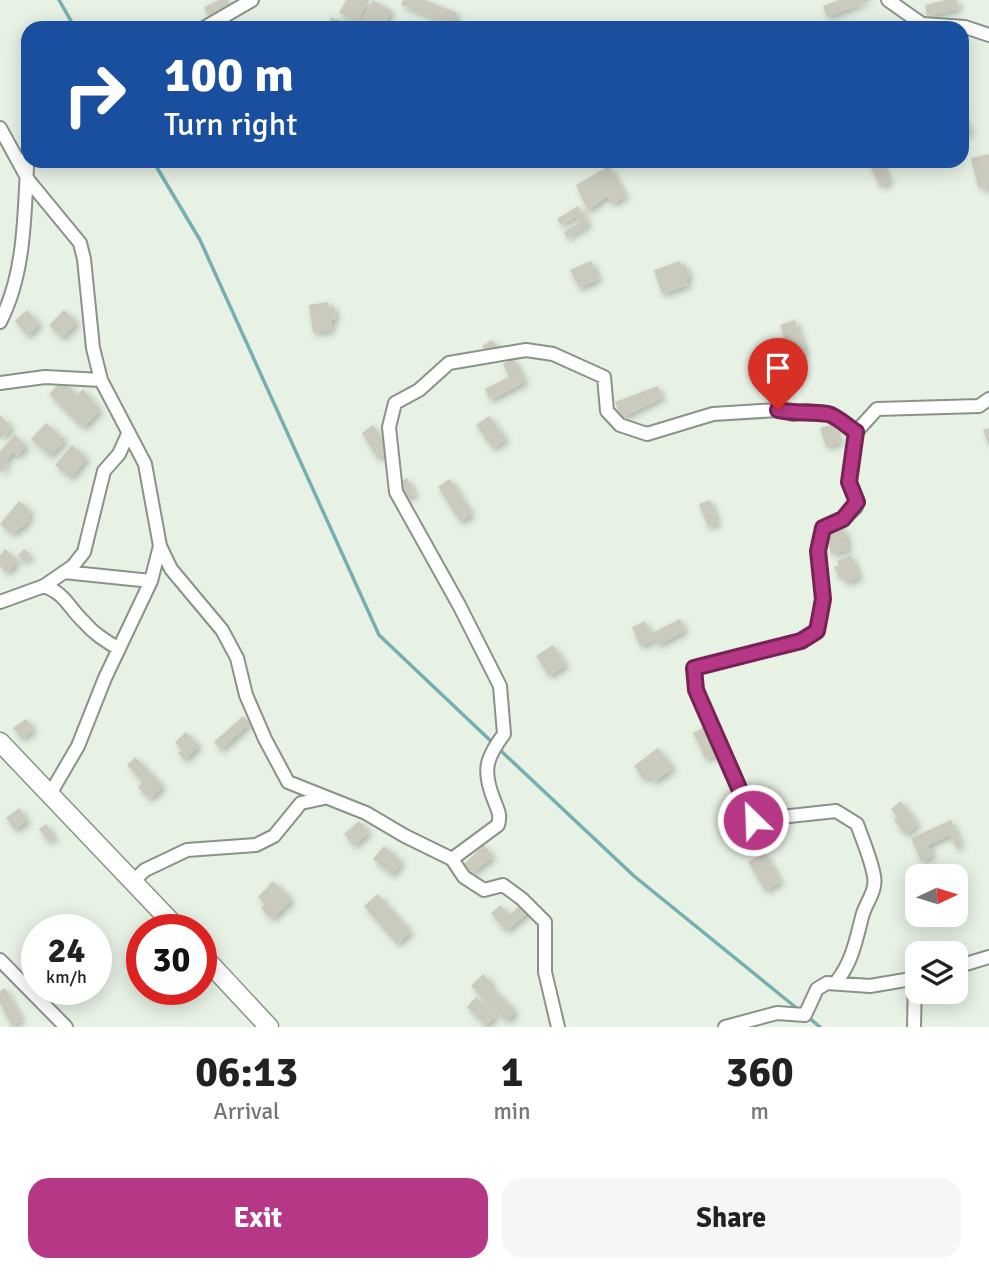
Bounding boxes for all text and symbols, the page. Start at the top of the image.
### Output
text: 100 m [164,45,294,105]
icon: right [49,49,140,140]
text: Turn right [164,105,297,144]
pin [748,338,808,410]
icon: arrive [759,349,797,387]
position arrow [716,783,790,857]
north arrow [905,864,968,928]
map controls [905,864,968,1004]
speed limit sign: 30 [126,914,217,1005]
text: 24 [48,929,85,972]
button: layers [905,941,968,1004]
text: km/h [46,966,87,988]
text: 06:13 [195,1047,298,1098]
text: 1 [501,1047,523,1098]
text: 360 [726,1047,794,1098]
text: Arrival [214,1097,280,1126]
text: min [493,1097,531,1126]
text: m [751,1097,769,1126]
button: Exit [28,1178,488,1258]
button: Share [502,1178,961,1258]

